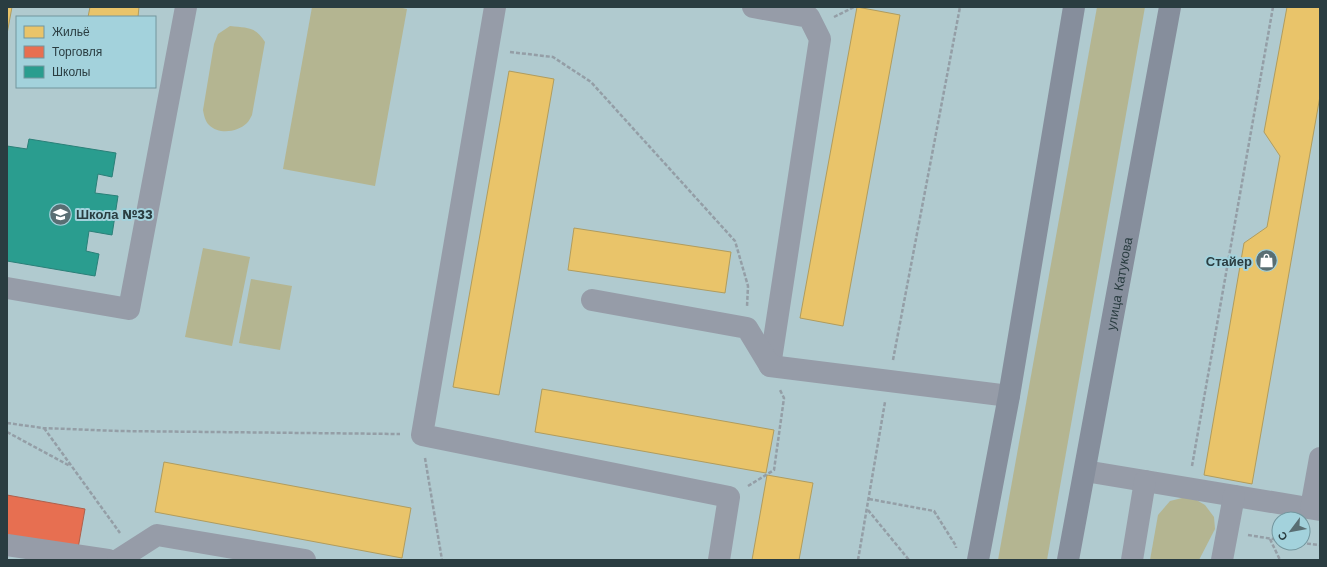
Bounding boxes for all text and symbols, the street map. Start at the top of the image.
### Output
legend [16,16,156,88]
text: Жильё [52,25,90,39]
text: Торговля [52,45,102,59]
text: Школы [52,65,90,79]
school or university icon: Школа №33 [48,201,74,227]
place label: Школа №33 [76,207,153,222]
street label: улица Катукова [1104,235,1136,332]
shop icon: Стайер [1254,248,1280,274]
place label: Стайер [1206,254,1252,269]
north arrow [1271,511,1311,551]
text: С [1275,529,1291,543]

